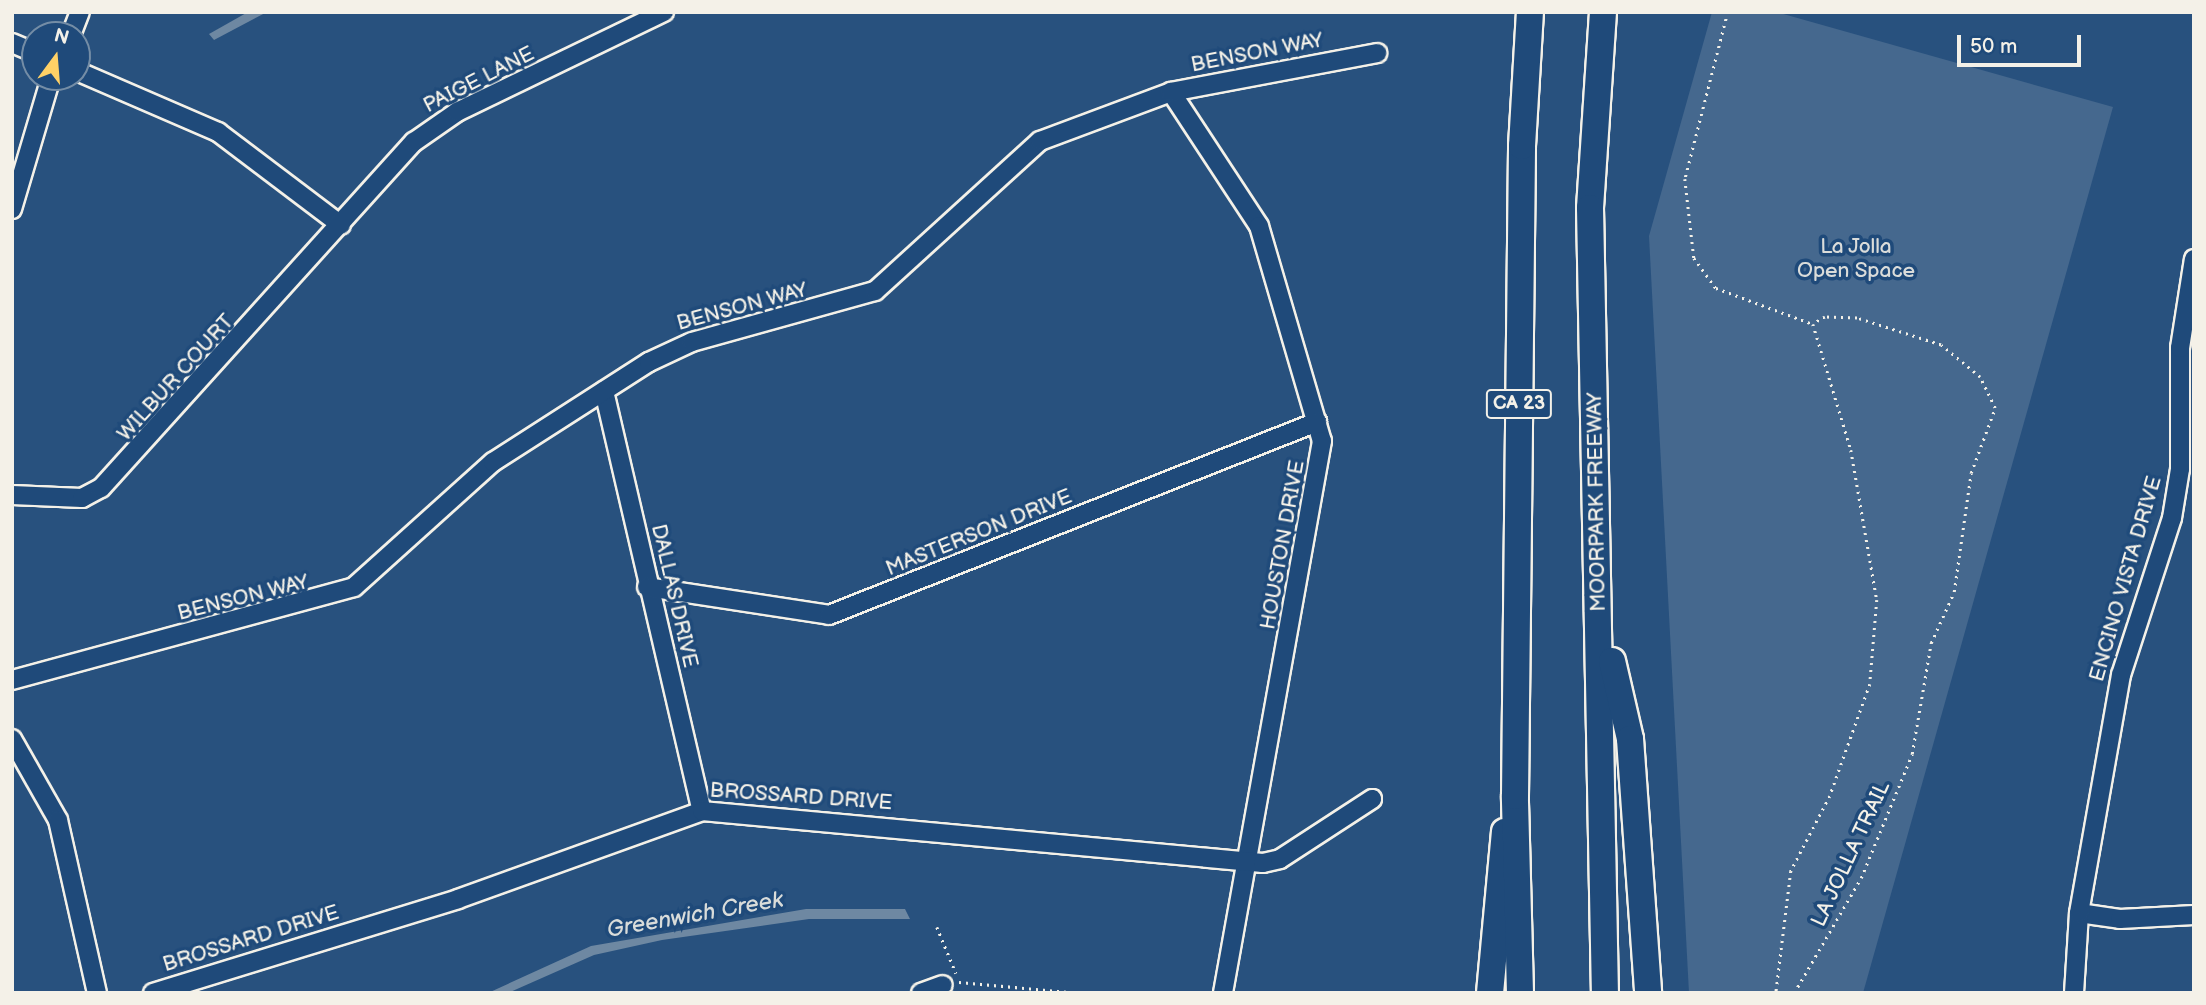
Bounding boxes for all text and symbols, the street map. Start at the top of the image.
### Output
north arrow [21,21,91,91]
scale bar [1961,21,2085,65]
text: N [51,24,71,50]
street label: BENSON WAY [1188,28,1326,78]
text: 50 m [1970,34,2017,59]
street label: PAIGE LANE [419,41,539,119]
park label: La Jolla Open Space [1797,234,1915,284]
street label: BENSON WAY [674,277,810,337]
street label: WILBUR COURT [112,309,240,447]
road number: CA 23 [1486,388,1552,420]
street label: MOORPARK FREEWAY [1582,392,1612,612]
street label: HOUSTON DRIVE [1256,458,1310,632]
street label: ENCINO VISTA DRIVE [2085,473,2167,685]
street label: MASTERSON DRIVE [882,484,1076,582]
street label: DALLAS DRIVE [645,522,703,670]
street label: BENSON WAY [175,569,311,627]
street label: LA JOLLA TRAIL [1806,777,1896,931]
street label: BROSSARD DRIVE [709,778,893,816]
water label: Greenwich Creek [605,886,785,944]
street label: BROSSARD DRIVE [160,900,342,978]

